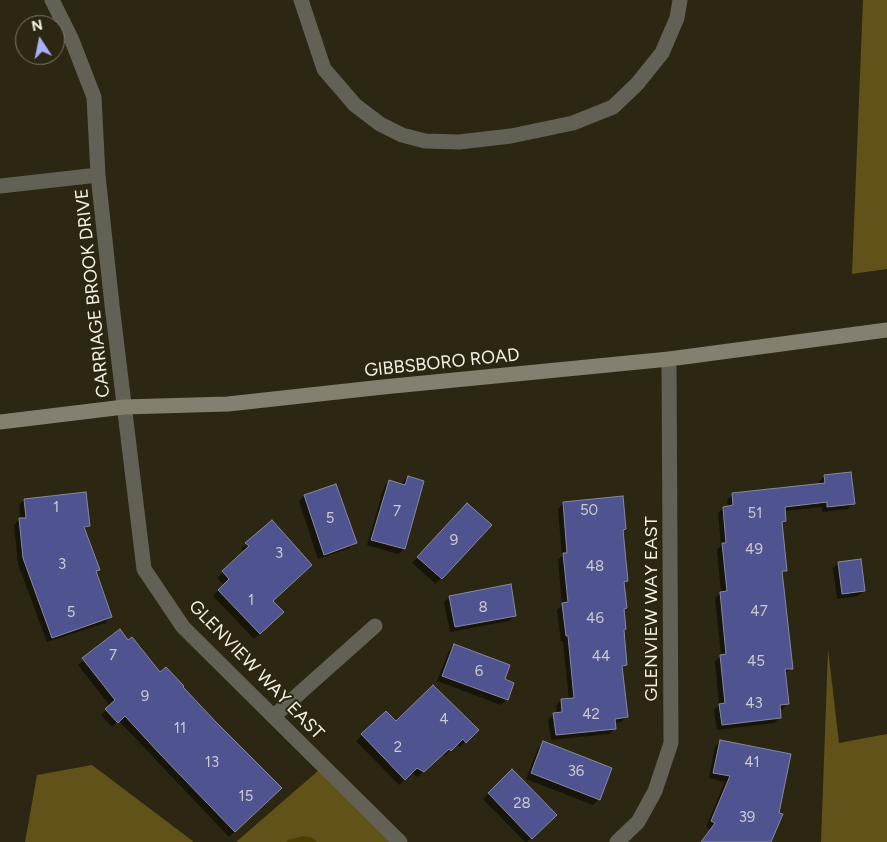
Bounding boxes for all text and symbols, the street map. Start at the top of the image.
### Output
north arrow [15,15,65,65]
text: N [30,16,44,35]
street label: CARRIAGE BROOK DRIVE [71,187,115,399]
street label: GIBBSBORO ROAD [363,344,521,382]
house number: 1 [53,499,59,517]
house number: 50 [580,502,598,520]
house number: 7 [393,503,401,521]
house number: 51 [748,505,762,523]
house number: 5 [326,510,334,528]
street label: GLENVIEW WAY EAST [641,516,663,702]
house number: 9 [450,532,458,550]
house number: 49 [745,541,763,559]
house number: 3 [275,545,283,563]
house number: 3 [58,556,66,574]
house number: 48 [586,558,604,576]
house number: 1 [248,592,254,610]
street label: GLENVIEW WAY EAST [184,596,328,744]
house number: 8 [478,599,488,617]
house number: 47 [750,603,768,621]
house number: 5 [67,604,75,622]
house number: 46 [586,610,604,628]
house number: 7 [109,647,117,665]
house number: 44 [592,648,610,666]
house number: 45 [747,653,765,671]
house number: 6 [475,663,483,681]
house number: 9 [141,688,149,706]
house number: 43 [745,695,763,713]
house number: 42 [582,706,600,724]
house number: 4 [439,711,449,729]
house number: 11 [174,720,186,738]
house number: 2 [394,739,402,757]
house number: 13 [205,754,219,772]
house number: 41 [744,754,760,772]
house number: 36 [568,763,584,781]
house number: 15 [239,788,253,806]
house number: 28 [513,795,531,813]
house number: 39 [739,809,755,827]

